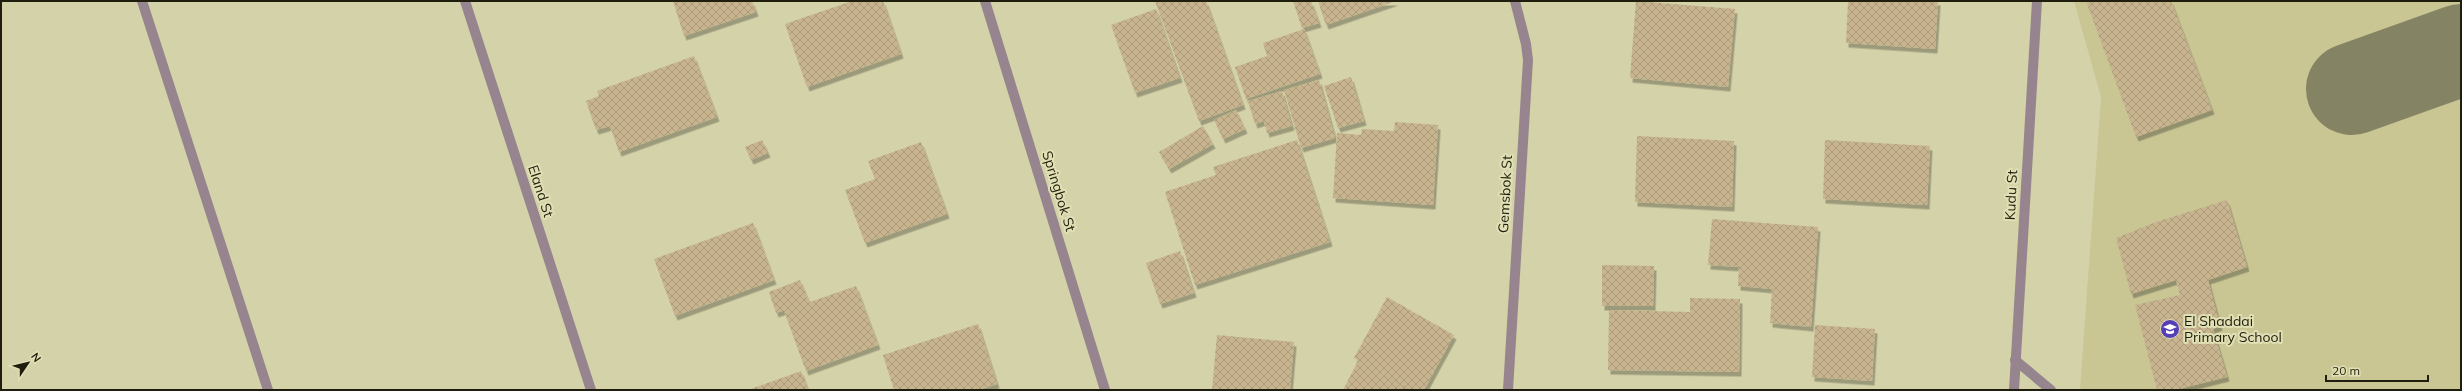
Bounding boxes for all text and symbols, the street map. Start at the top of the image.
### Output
street label: Springbok St [1038,149,1080,233]
street label: Gemsbok St [1494,155,1516,233]
street label: Eland St [524,163,558,219]
street label: Kudu St [2001,169,2021,221]
place label: El Shaddai Primary School [2184,312,2282,346]
school or university icon: El Shaddai Primary School [2159,318,2181,340]
north arrow [8,343,48,383]
text: N [28,350,44,365]
scale bar [2326,357,2428,383]
text: 20 m [2332,363,2360,378]

